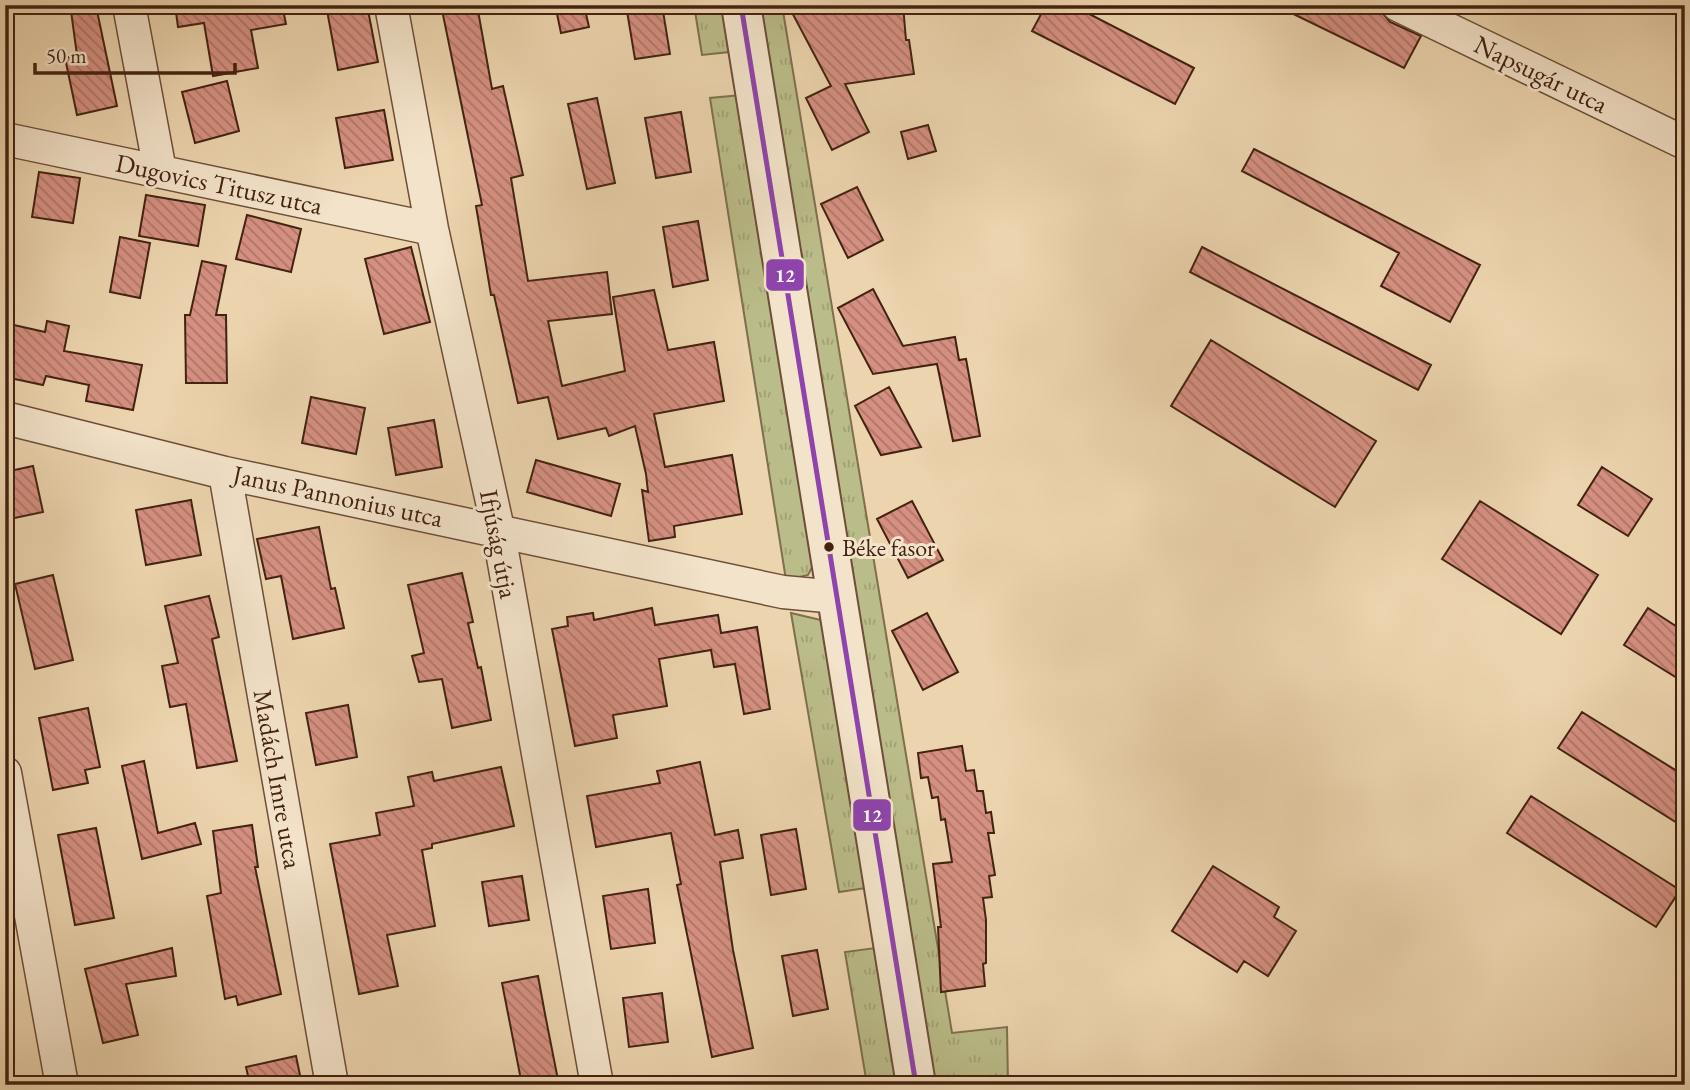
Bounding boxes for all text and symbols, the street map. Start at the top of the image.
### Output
street label: Napsugár utca [1469,27,1614,121]
scale bar [35,32,234,76]
text: 50 m [46,42,87,69]
street label: Dugovics Titusz utca [113,145,326,223]
line badge: 12 [765,258,805,292]
text: 12 [775,263,795,288]
street label: Janus Pannonius utca [228,457,447,535]
street label: Ifjúság útja [472,487,526,602]
place label: Béke fasor [842,532,935,563]
marker: Béke fasor [822,540,836,554]
street label: Madách Imre utca [245,687,311,872]
line badge: 12 [852,798,892,832]
text: 12 [862,803,882,828]

